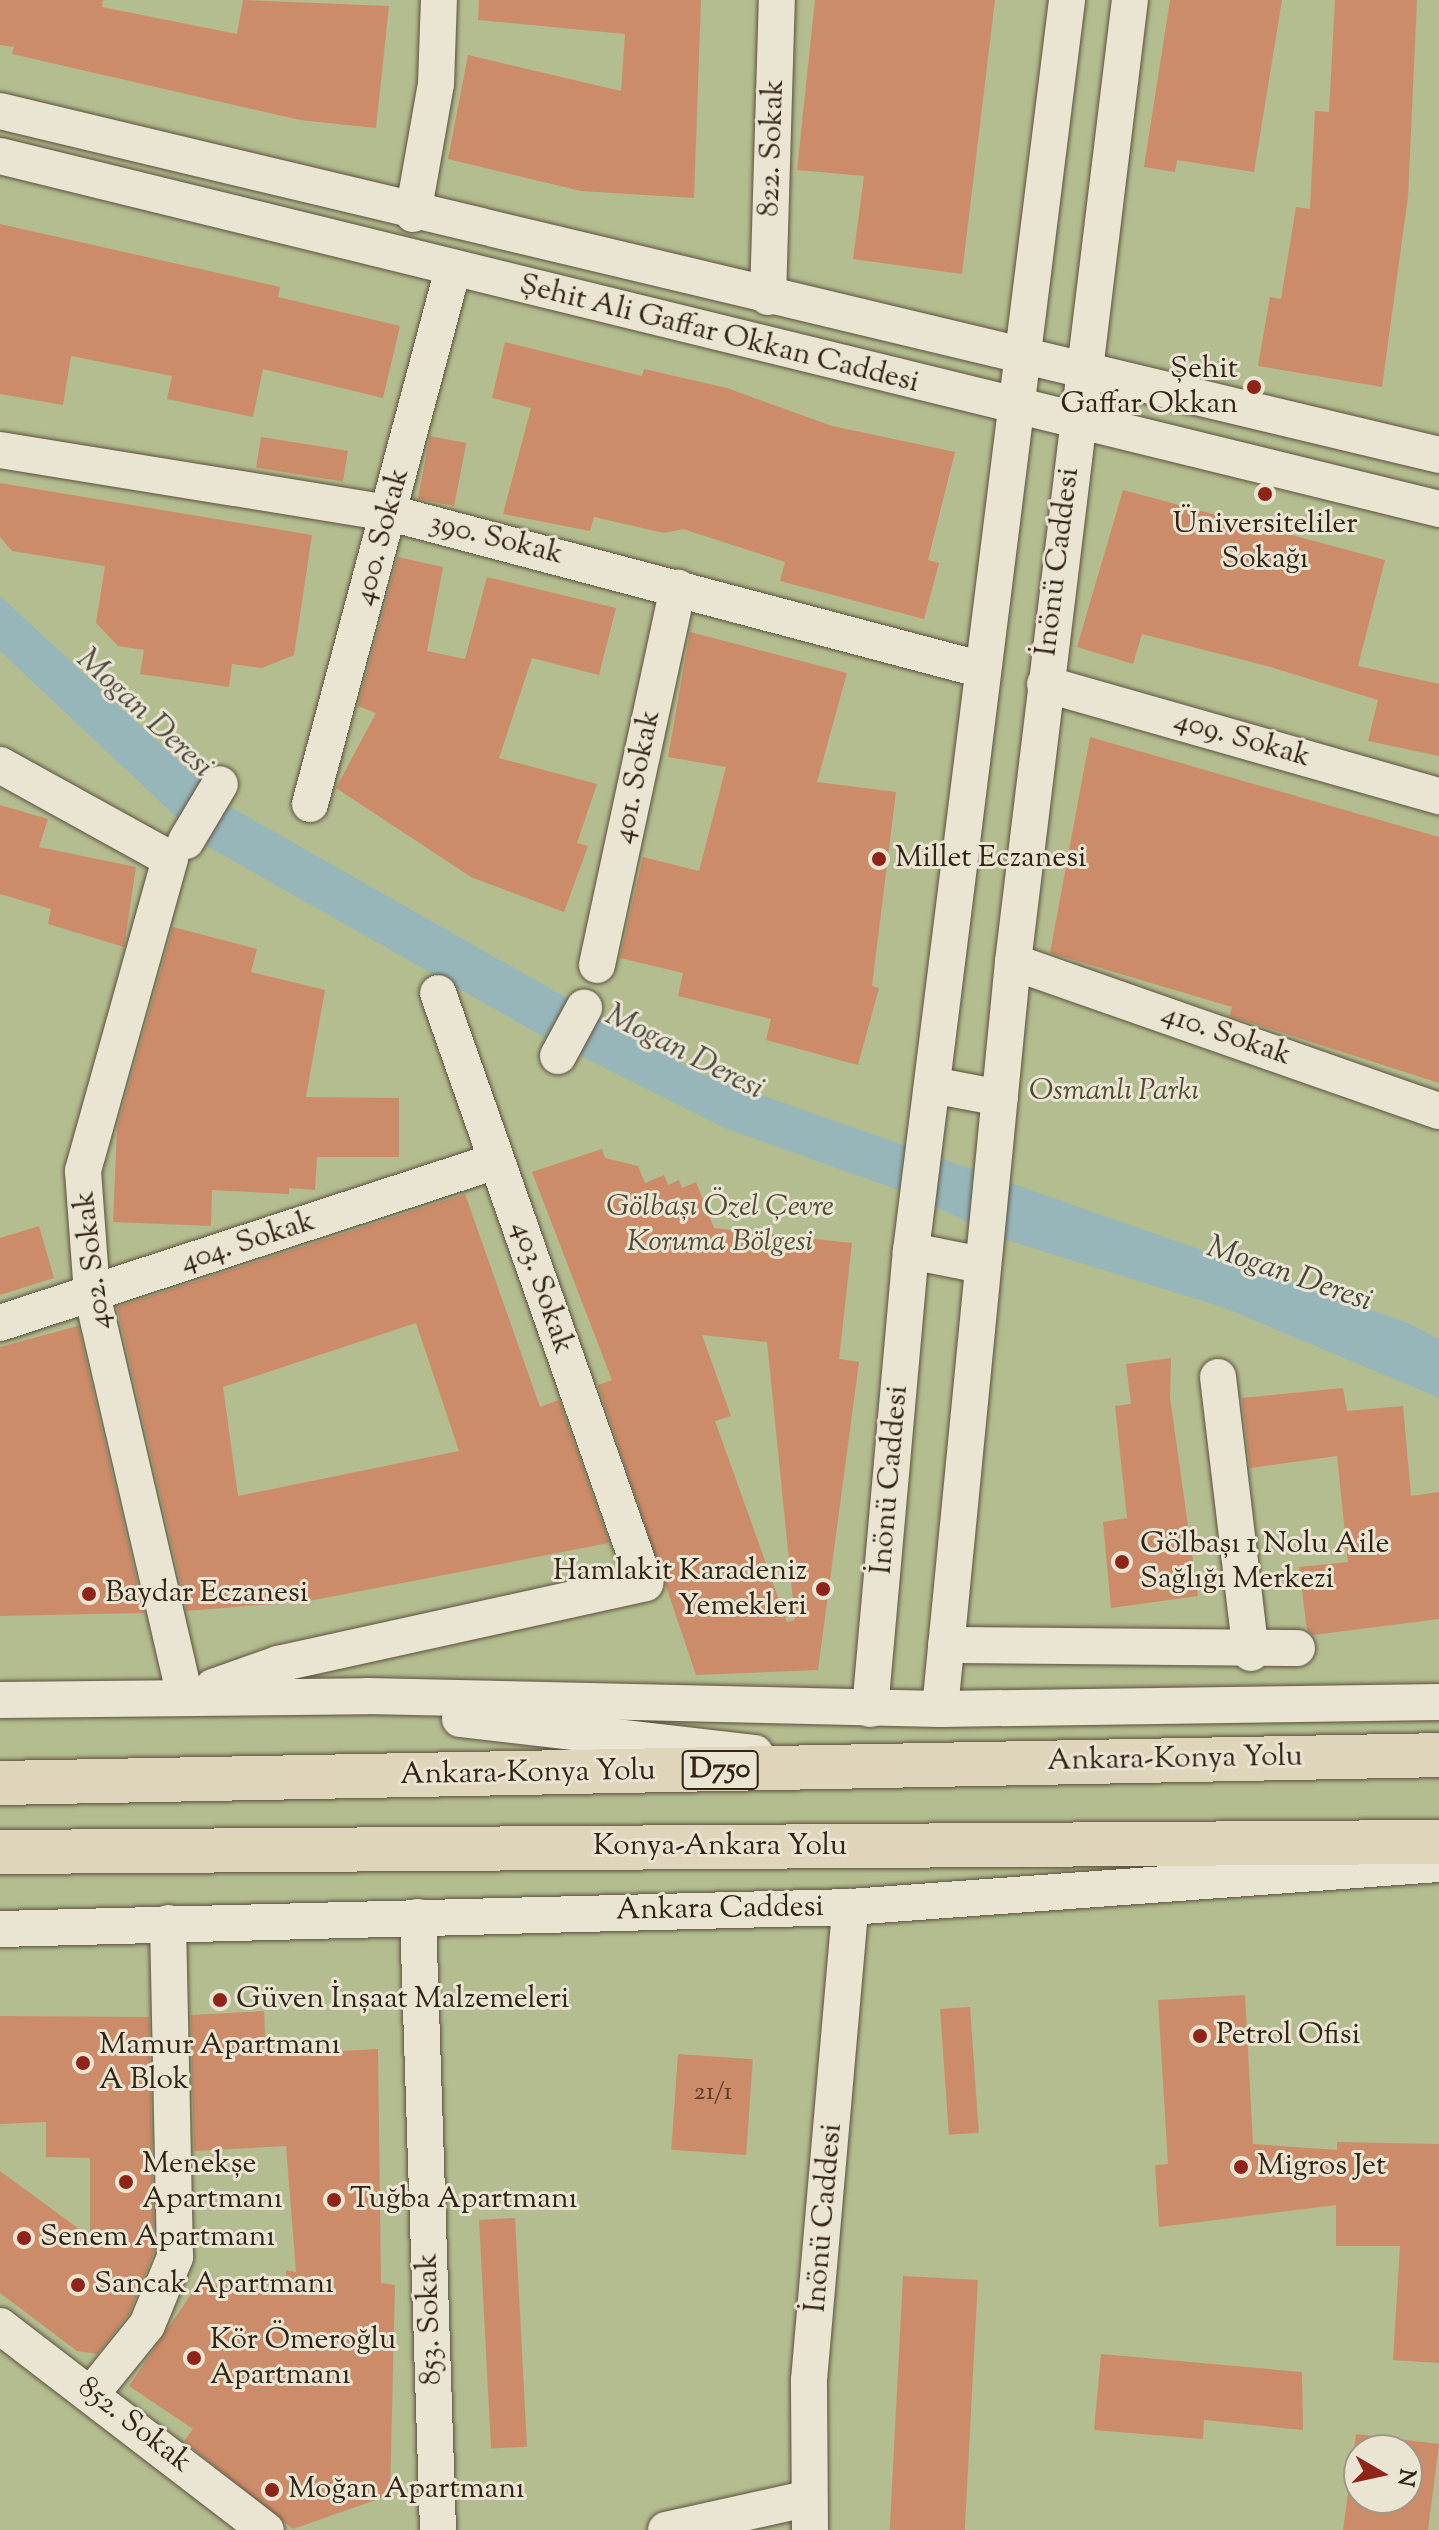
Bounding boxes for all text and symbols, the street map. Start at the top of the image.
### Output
street label: 822. Sokak [753,79,793,217]
street label: Şehit Ali Gaffar Okkan Caddesi [515,268,923,402]
place label: Şehit Gaffar Okkan [1061,352,1238,422]
marker: Şehit Gaffar Okkan [1245,378,1263,396]
street label: 400. Sokak [347,465,419,609]
street label: İnönü Caddesi [1030,466,1088,658]
marker: Üniversiteliler Sokağı [1256,485,1274,503]
street label: 390. Sokak [426,506,566,574]
place label: Üniversiteliler Sokağı [1172,507,1358,578]
water label: Mogan Deresi [68,641,220,787]
street label: 409. Sokak [1170,703,1314,777]
street label: 401. Sokak [606,707,670,847]
place label: Millet Eczanesi [895,841,1087,877]
marker: Millet Eczanesi [870,850,888,868]
water label: Mogan Deresi [598,997,770,1109]
street label: 410. Sokak [1156,997,1296,1075]
park label: Osmanlı Parkı [1029,1074,1199,1110]
street label: 402. Sokak [68,1189,120,1331]
park label: Gölbaşı Özel Çevre Koruma Bölgesi [606,1190,834,1260]
street label: 404. Sokak [176,1204,320,1282]
street label: 403. Sokak [502,1217,580,1359]
water label: Mogan Deresi [1201,1229,1377,1321]
street label: İnönü Caddesi [865,1384,917,1576]
place label: Gölbaşı 1 Nolu Aile Sağlığı Merkezi [1140,1527,1389,1598]
marker: Gölbaşı 1 Nolu Aile Sağlığı Merkezi [1111,1551,1133,1573]
place label: Hamlakit Karadeniz Yemekleri [553,1554,807,1624]
place label: Baydar Eczanesi [105,1576,308,1612]
marker: Hamlakit Karadeniz Yemekleri [814,1580,832,1598]
marker: Baydar Eczanesi [80,1585,98,1603]
street label: Ankara-Konya Yolu [1047,1740,1303,1780]
road number: D750 [680,1746,760,1794]
street label: Ankara-Konya Yolu [400,1754,656,1794]
street label: Konya-Ankara Yolu [593,1829,847,1865]
street label: Ankara Caddesi [616,1890,824,1930]
place label: Güven İnşaat Malzemeleri [236,1982,569,2018]
marker: Güven İnşaat Malzemeleri [211,1991,229,2009]
place label: Petrol Ofisi [1216,2018,1360,2054]
marker: Petrol Ofisi [1191,2027,1209,2045]
place label: Mamur Apartmanı A Blok [99,2028,340,2098]
marker: Mamur Apartmanı A Blok [74,2054,92,2072]
house number: 21/1 [694,2077,732,2109]
street label: İnönü Caddesi [799,2122,851,2314]
place label: Menekşe Apartmanı [142,2147,283,2218]
place label: Migros Jet [1257,2149,1386,2185]
marker: Migros Jet [1232,2158,1250,2176]
marker: Menekşe Apartmanı [117,2173,135,2191]
place label: Tuğba Apartmanı [350,2182,577,2218]
marker: Tuğba Apartmanı [325,2191,343,2209]
place label: Senem Apartmanı [40,2220,275,2256]
marker: Senem Apartmanı [15,2229,33,2247]
street label: 853. Sokak [411,2252,451,2386]
place label: Sancak Apartmanı [94,2267,334,2303]
marker: Sancak Apartmanı [69,2276,87,2294]
place label: Kör Ömeroğlu Apartmanı [210,2323,396,2394]
marker: Kör Ömeroğlu Apartmanı [185,2349,203,2367]
street label: 852. Sokak [70,2371,198,2481]
north arrow [1343,2434,1423,2514]
text: N [1388,2466,1422,2489]
place label: Moğan Apartmanı [288,2472,525,2508]
marker: Moğan Apartmanı [263,2481,281,2499]

